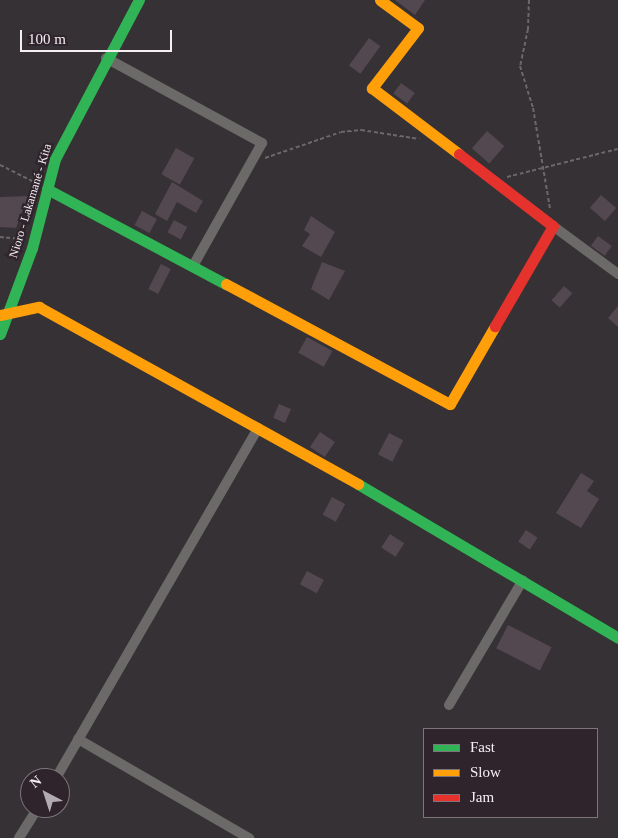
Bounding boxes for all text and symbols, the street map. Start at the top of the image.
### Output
scale bar [22,20,175,52]
text: 100 m [28,31,66,47]
street label: Nioro - Lakamané - Kita [7,142,55,260]
legend [423,728,598,818]
text: Fast [470,739,495,755]
text: Slow [470,764,501,780]
north arrow [20,768,70,818]
text: N [27,773,44,791]
text: Jam [470,789,494,805]

